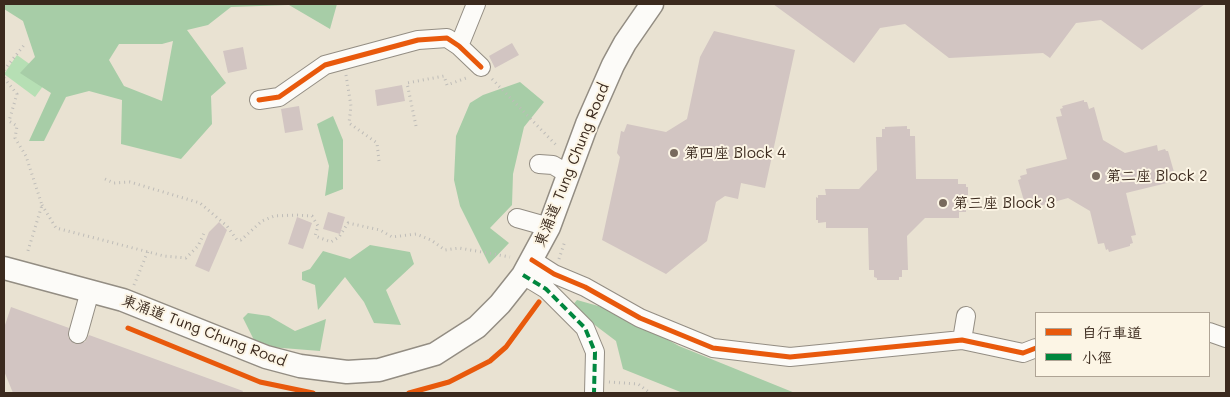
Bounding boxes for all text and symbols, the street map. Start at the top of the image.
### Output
street label: 東涌道 Tung Chung Road [531,81,613,249]
place label: 第四座 Block 4 [684,144,786,162]
marker: 第四座 Block 4 [668,147,680,159]
place label: 第二座 Block 2 [1106,167,1208,185]
marker: 第二座 Block 2 [1090,170,1102,182]
place label: 第三座 Block 3 [953,194,1055,212]
marker: 第三座 Block 3 [937,197,949,209]
street label: 東涌道 Tung Chung Road [119,291,289,371]
legend [1035,312,1210,377]
text: 自行車道 [1082,322,1142,342]
text: 小徑 [1082,347,1112,367]

